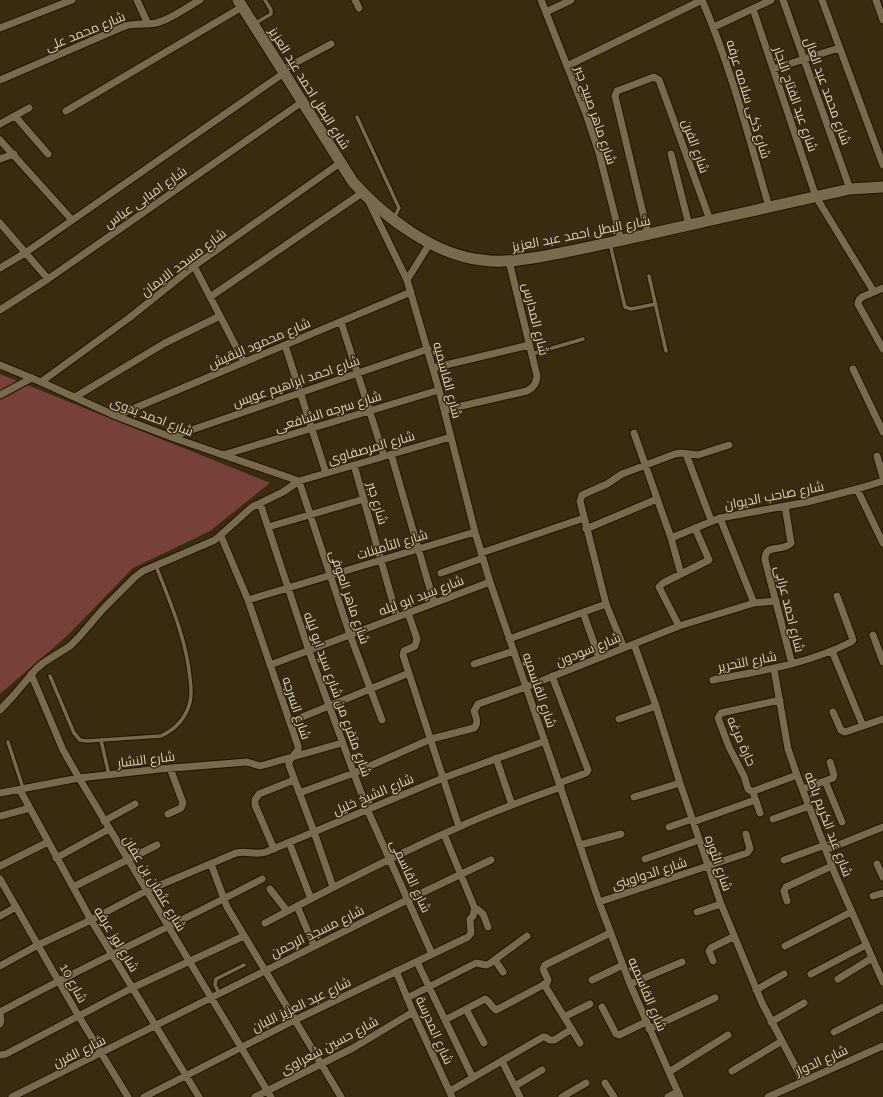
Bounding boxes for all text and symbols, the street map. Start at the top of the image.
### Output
street label: شارع محمد على [43,9,128,55]
street label: شارع البطل احمد عبد العزيز [265,24,353,152]
street label: شارع محمد عبد العال [800,35,854,147]
street label: شارع ذكى سلامه عرفه [722,38,774,161]
street label: شارع عبد الفتاح النجار [769,44,821,154]
street label: شارع ماهر صبيح جبر [570,63,619,167]
street label: شارع الفرن [678,117,712,176]
street label: شارع امبابى عباس [101,163,190,232]
street label: شارع البطل احمد عبد العزيز [510,213,652,255]
street label: شارع مسجد الايمان [138,225,229,300]
street label: شارع المدارس [518,281,552,357]
street label: شارع محمود النقيش [206,315,313,373]
street label: شارع القاسميه [429,340,465,420]
street label: شارع احمد ابراهيم عويس [231,353,362,412]
street label: شارع سرجه الشافعى [273,388,384,436]
street label: شارع احمد بدوى [108,394,195,440]
street label: شارع المرصفاوى [326,428,417,468]
street label: شارع صاحب الديوان [723,478,825,514]
street label: شارع جبر [363,479,391,526]
street label: شارع التأمينات [355,526,430,563]
street label: شارع ماهر العوفى [326,548,373,646]
street label: شارع احمد عرابى [771,564,807,654]
street label: شارع سيد ابو ليله [376,572,466,620]
street label: شارع متفرع من شارع سيد ابو ليله [300,610,374,779]
street label: شارع سودون [553,630,623,670]
street label: شارع التحرير [715,648,778,676]
street label: شارع القاسميه [519,651,559,730]
street label: شارع السرجه [278,675,314,742]
street label: حارة مرغه [724,714,759,768]
street label: شارع النشار [115,749,176,772]
street label: شارع عبد الكريم باطه [800,770,855,879]
street label: شارع الشيخ خليل [331,771,416,819]
street label: شارع عثمان بن عفان [119,833,189,934]
street label: شارع الثوره [701,833,735,893]
street label: شارع القاسمى [386,837,434,915]
street label: شارع الدواوينى [610,854,689,894]
street label: شارع مسجد الرحمن [268,902,367,961]
street label: شارع لوز عرفه [90,904,142,975]
street label: شارع القاسميه [624,955,670,1034]
street label: شارع 10 [56,961,90,1006]
street label: شارع عبد العزيز اللبان [249,974,354,1036]
street label: شارع المدرسة [412,994,456,1067]
street label: شارع حسين شعراوى [278,1013,381,1078]
street label: شارع الفرن [51,1032,108,1071]
street label: شارع الدوار [791,1042,850,1080]

